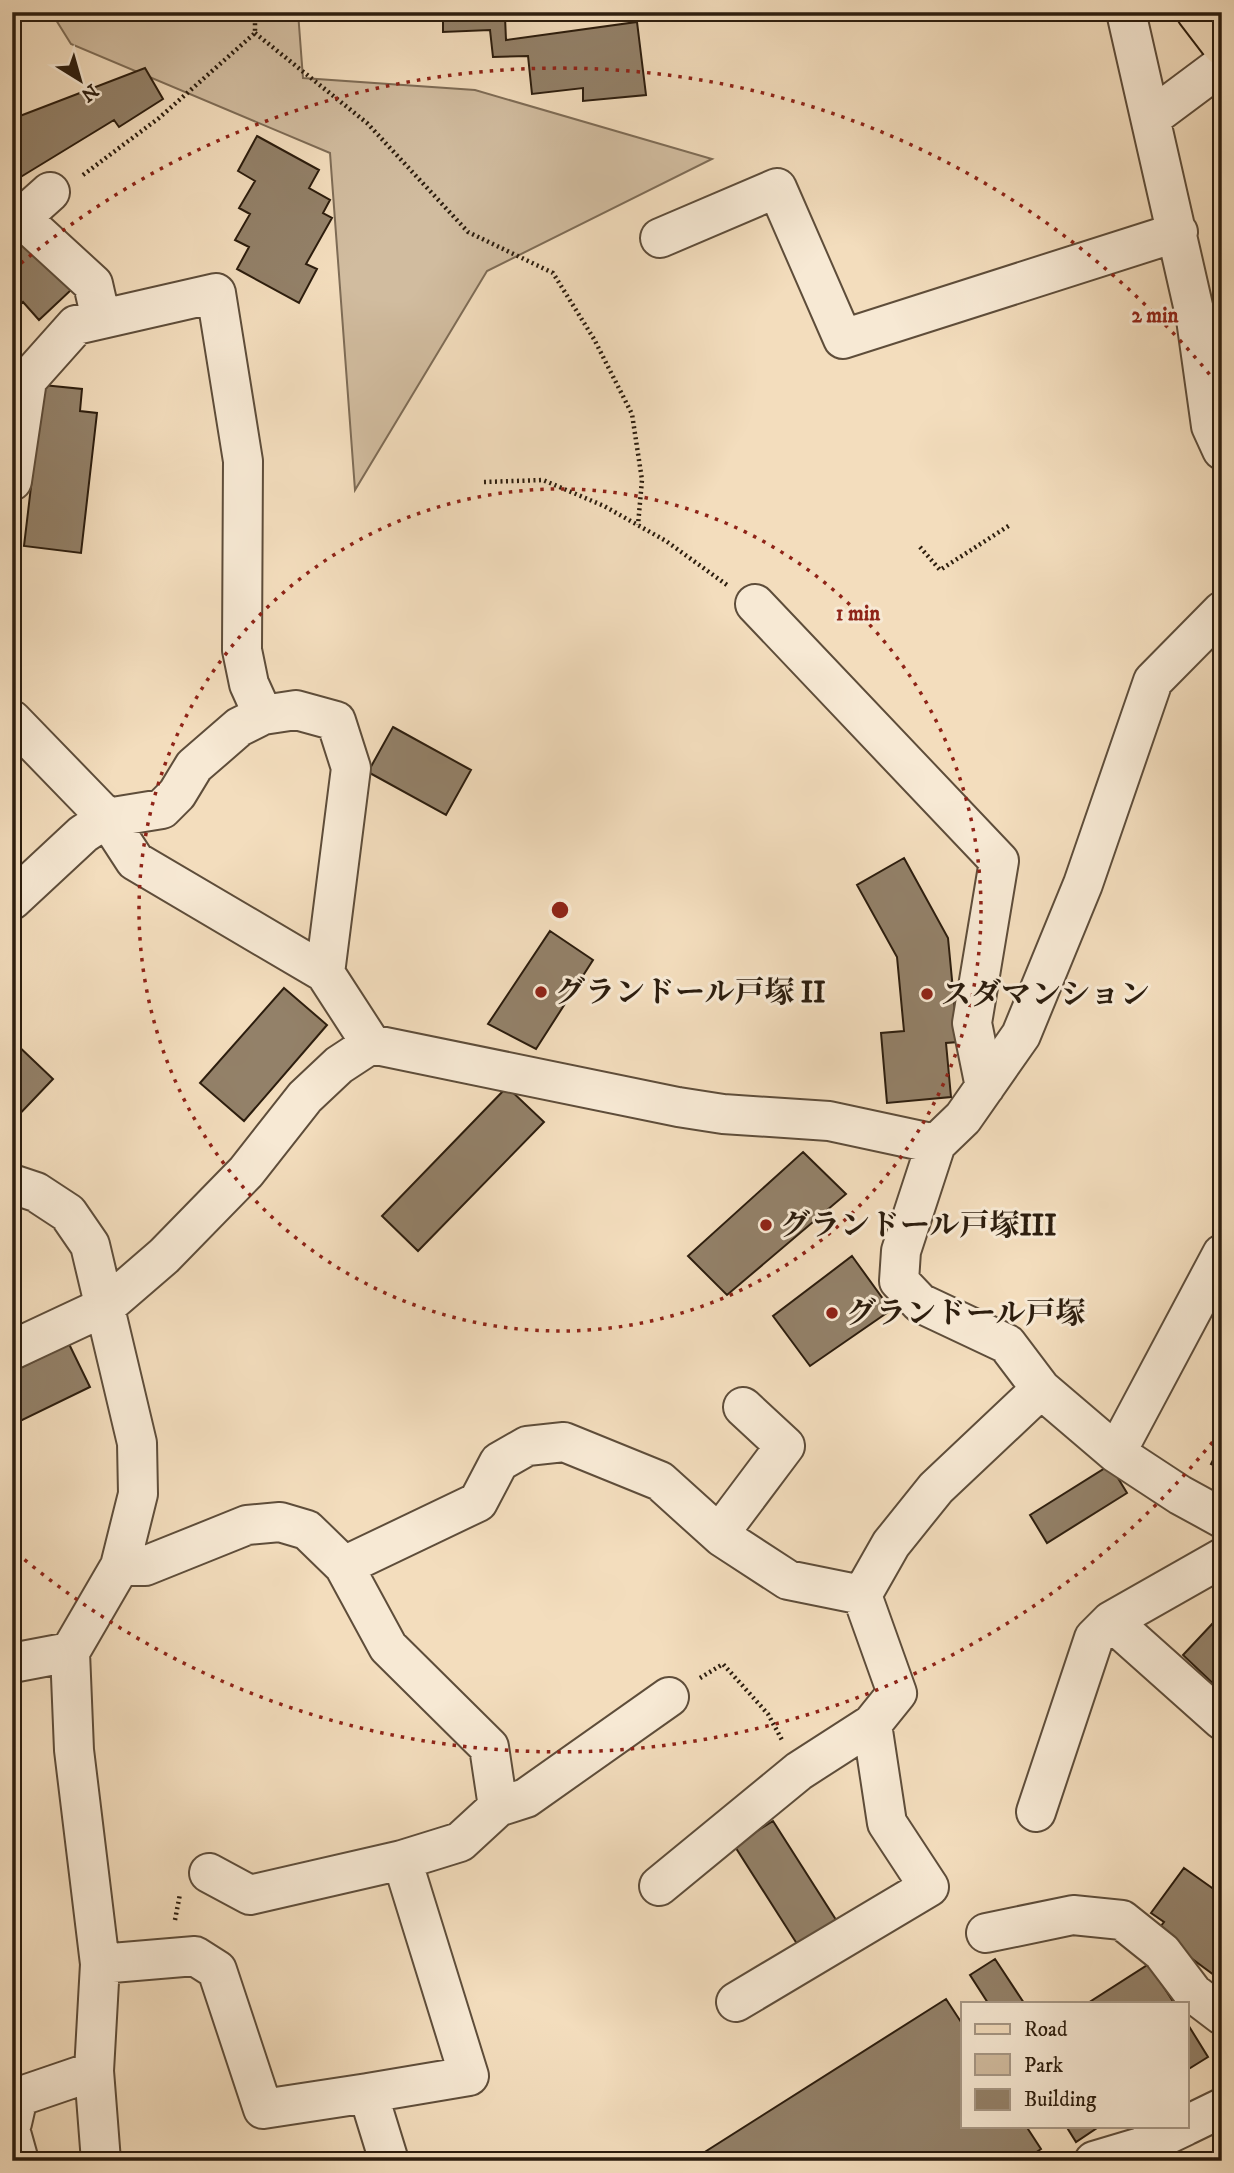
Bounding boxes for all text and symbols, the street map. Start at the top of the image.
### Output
north arrow [46,46,116,116]
text: N [76,78,102,106]
text: 2 min [1132,303,1180,329]
text: 1 min [836,601,881,627]
centre of rings [548,898,572,922]
place label: グランドール戸塚 II [555,975,826,1012]
place label: スダマンション [941,977,1150,1014]
marker: グランドール戸塚 II [533,984,549,1000]
marker: スダマンション [919,986,935,1002]
place label: グランドール戸塚III [780,1208,1057,1245]
marker: グランドール戸塚III [758,1217,774,1233]
place label: グランドール戸塚 [846,1296,1085,1333]
marker: グランドール戸塚 [824,1305,840,1321]
legend [961,2002,1188,2128]
text: Road [1024,2017,1068,2043]
text: Park [1024,2053,1064,2079]
text: Building [1024,2087,1097,2113]

